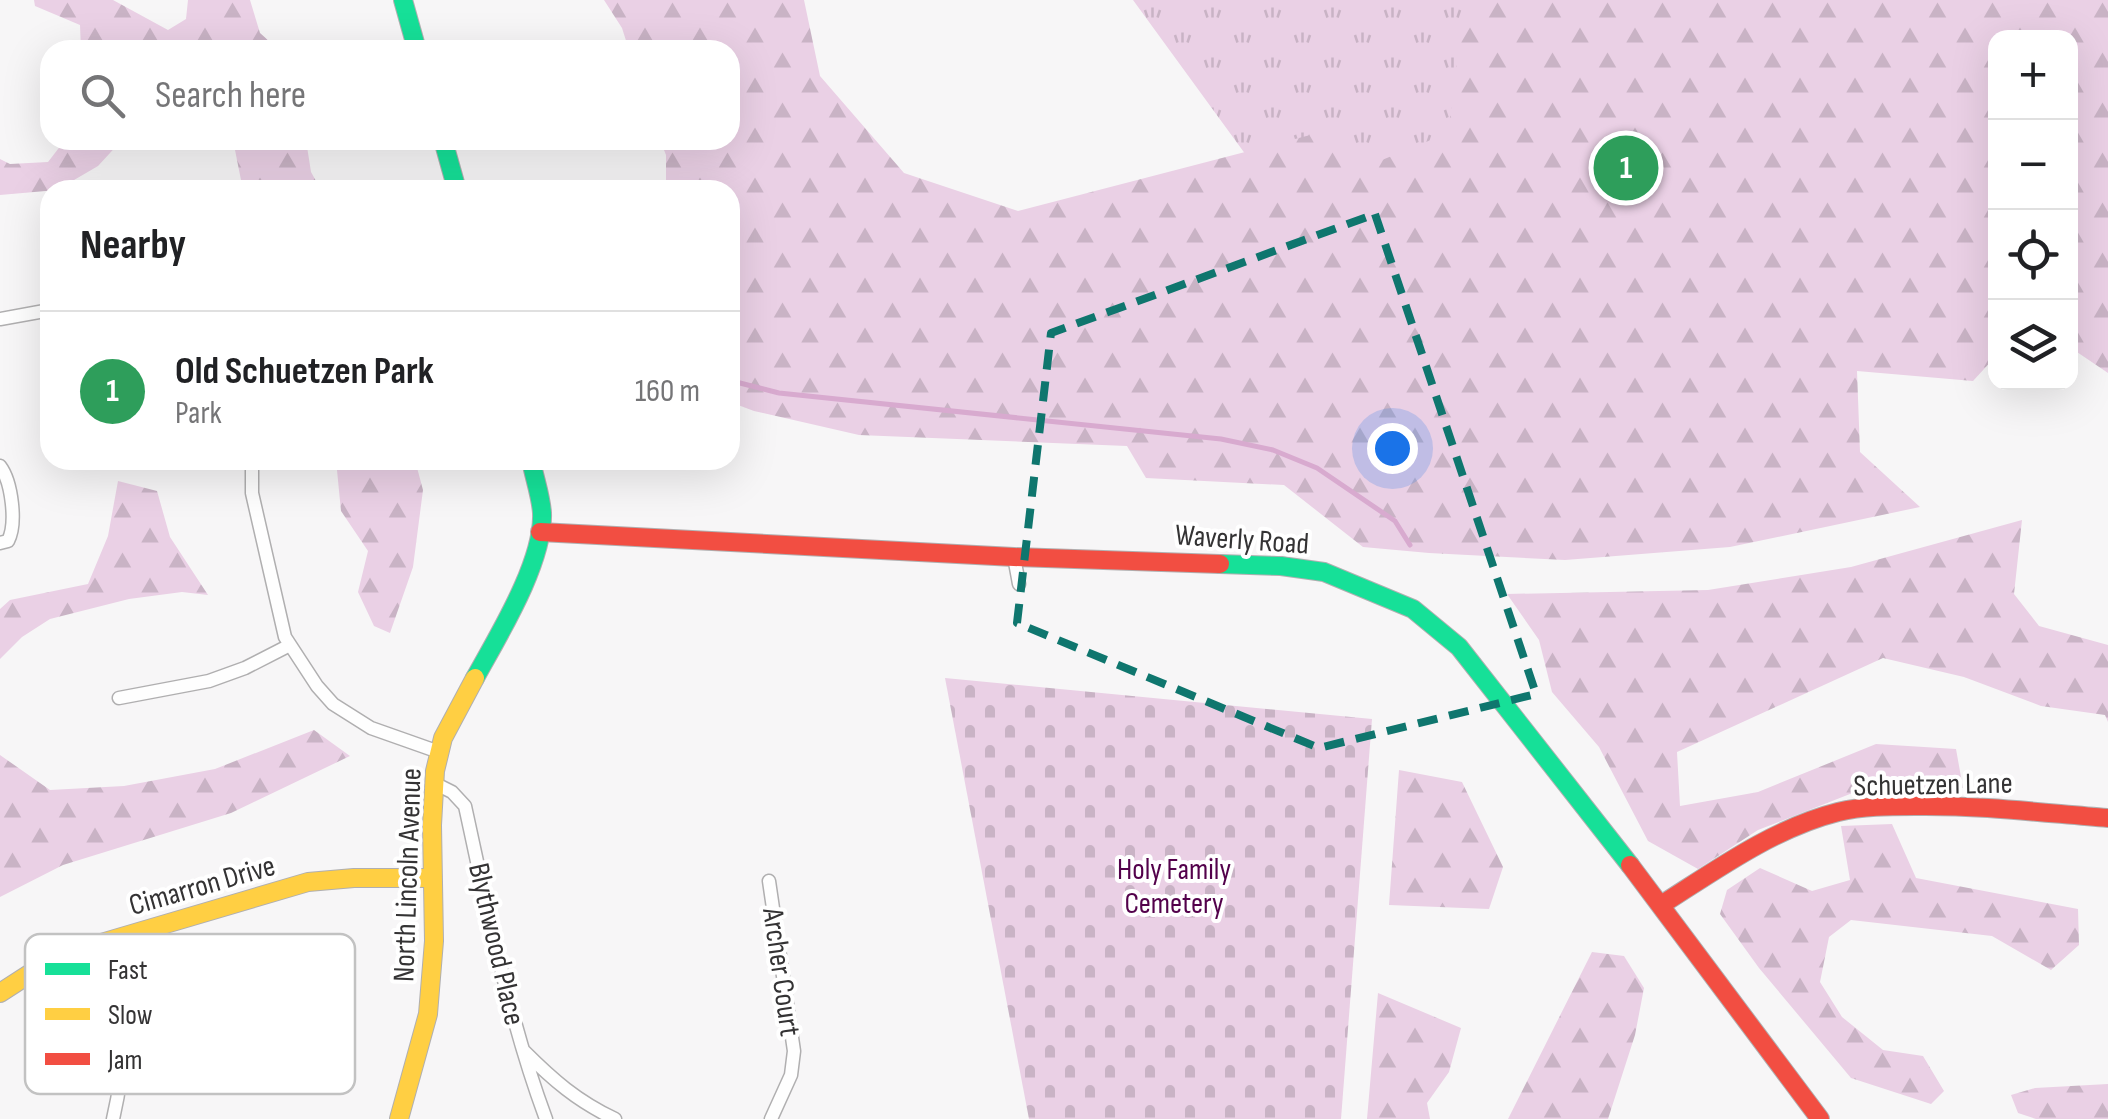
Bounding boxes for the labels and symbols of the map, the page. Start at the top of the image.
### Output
pin: 1 [1594,130,1658,206]
your location [1367,423,1418,474]
street label: Waverly Road [1174,517,1310,563]
street label: Schuetzen Lane [1853,766,2013,804]
street label: North Lincoln Avenue [386,768,430,983]
street label: Cimarron Drive [125,848,279,924]
park label: Holy Family Cemetery [1117,852,1231,922]
street label: Blythwood Place [460,860,532,1029]
street label: Archer Court [754,905,808,1039]
legend [25,934,355,1094]
text: Fast [108,954,147,987]
text: Slow [108,999,153,1032]
text: Jam [107,1044,143,1077]

